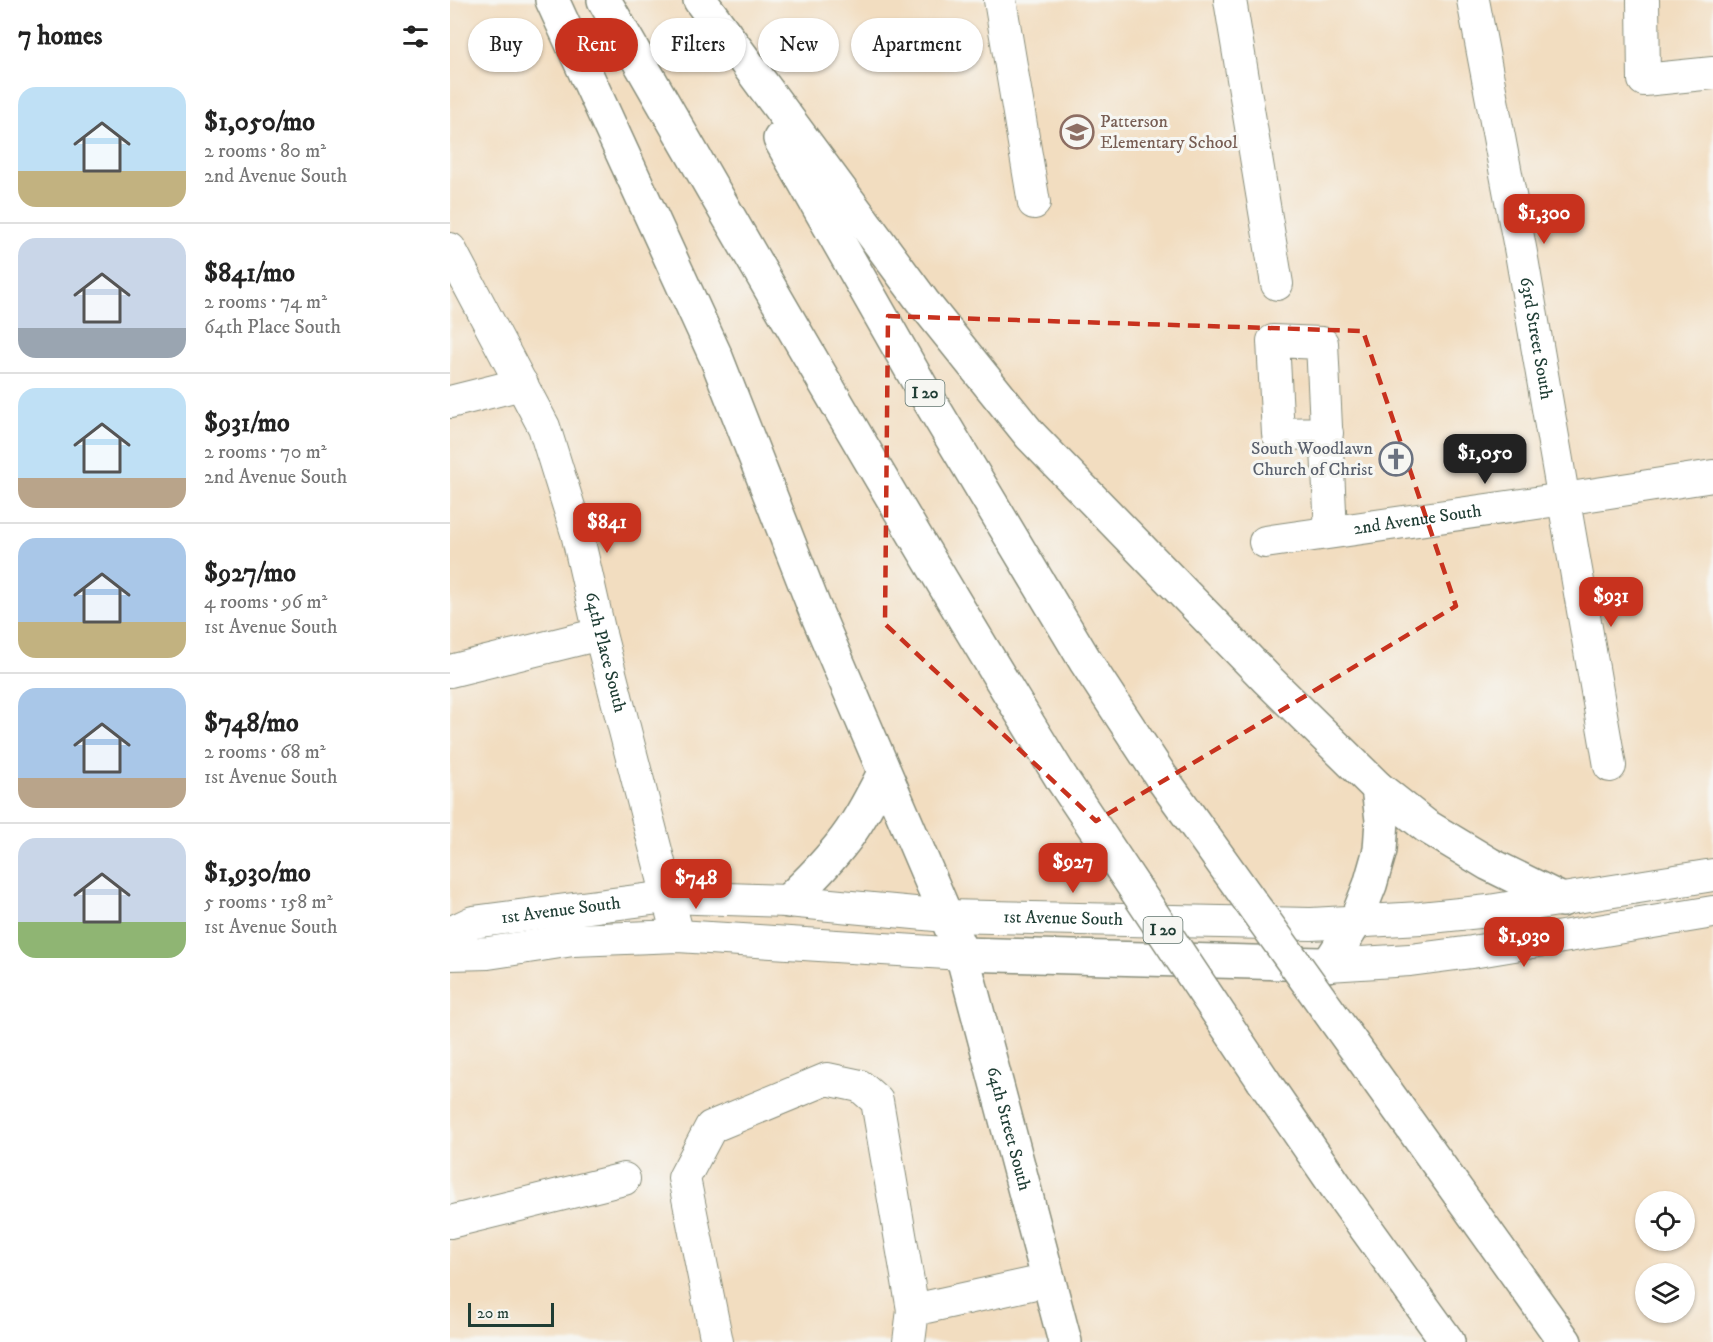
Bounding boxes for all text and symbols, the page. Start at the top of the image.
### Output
chip: Buy [468,18,543,72]
chip: Rent [555,18,638,72]
chip: Filters [650,18,746,72]
chip: New [758,18,839,72]
chip: Apartment [851,18,983,72]
text: 7 homes [18,20,102,53]
icon: filters [399,20,432,53]
text: $1,050/mo [204,106,315,139]
icon: home [66,111,138,183]
place label: Patterson Elementary School [1100,111,1238,154]
school or university icon: Patterson Elementary School [1059,114,1095,150]
text: 2 rooms · 80 m² [204,139,326,164]
text: 2nd Avenue South [204,164,347,189]
pin: $1,300 [1495,194,1593,245]
text: $1,300 [1518,201,1570,226]
text: $841/mo [204,257,295,290]
icon: home [66,262,138,334]
street label: 63rd Street South [1514,275,1557,402]
text: 2 rooms · 74 m² [204,290,327,315]
text: 64th Place South [204,315,341,340]
road number: I 20 [906,380,944,406]
text: $931/mo [204,407,290,440]
icon: home [66,412,138,484]
pin: $1,050 [1436,434,1534,485]
place label: South Woodlawn Church of Christ [1251,438,1374,481]
text: 2 rooms · 70 m² [204,440,327,465]
church icon: South Woodlawn Church of Christ [1378,441,1414,477]
text: $1,050 [1457,441,1513,466]
text: 2nd Avenue South [204,465,347,490]
street label: 2nd Avenue South [1352,500,1483,540]
pin: $841 [571,503,643,554]
text: $841 [587,510,627,535]
text: $927/mo [204,557,296,590]
icon: home [66,562,138,634]
pin: $931 [1575,577,1647,628]
text: $931 [1593,584,1629,609]
text: 4 rooms · 96 m² [204,590,327,615]
street label: 64th Place South [580,590,631,716]
text: 1st Avenue South [204,615,337,640]
text: $748/mo [204,707,299,740]
icon: home [66,712,138,784]
text: 2 rooms · 68 m² [204,740,326,765]
text: 1st Avenue South [204,765,337,790]
pin: $927 [1037,843,1109,894]
text: $927 [1053,850,1093,875]
text: $1,930/mo [204,857,311,890]
pin: $748 [660,859,732,910]
icon: home [66,862,138,934]
text: $748 [675,866,717,891]
text: 5 rooms · 158 m² [204,890,333,915]
street label: 1st Avenue South [500,892,622,929]
street label: 1st Avenue South [1003,906,1124,931]
text: 1st Avenue South [204,915,337,940]
road number: I 20 [1144,917,1182,943]
pin: $1,930 [1475,917,1573,968]
text: $1,930 [1498,924,1550,949]
street label: 64th Street South [981,1064,1036,1194]
map controls [1635,1191,1695,1323]
button: locate [1635,1191,1695,1251]
button: layers [1635,1263,1695,1323]
scale bar [468,1300,554,1328]
text: 20 m [477,1303,509,1323]

